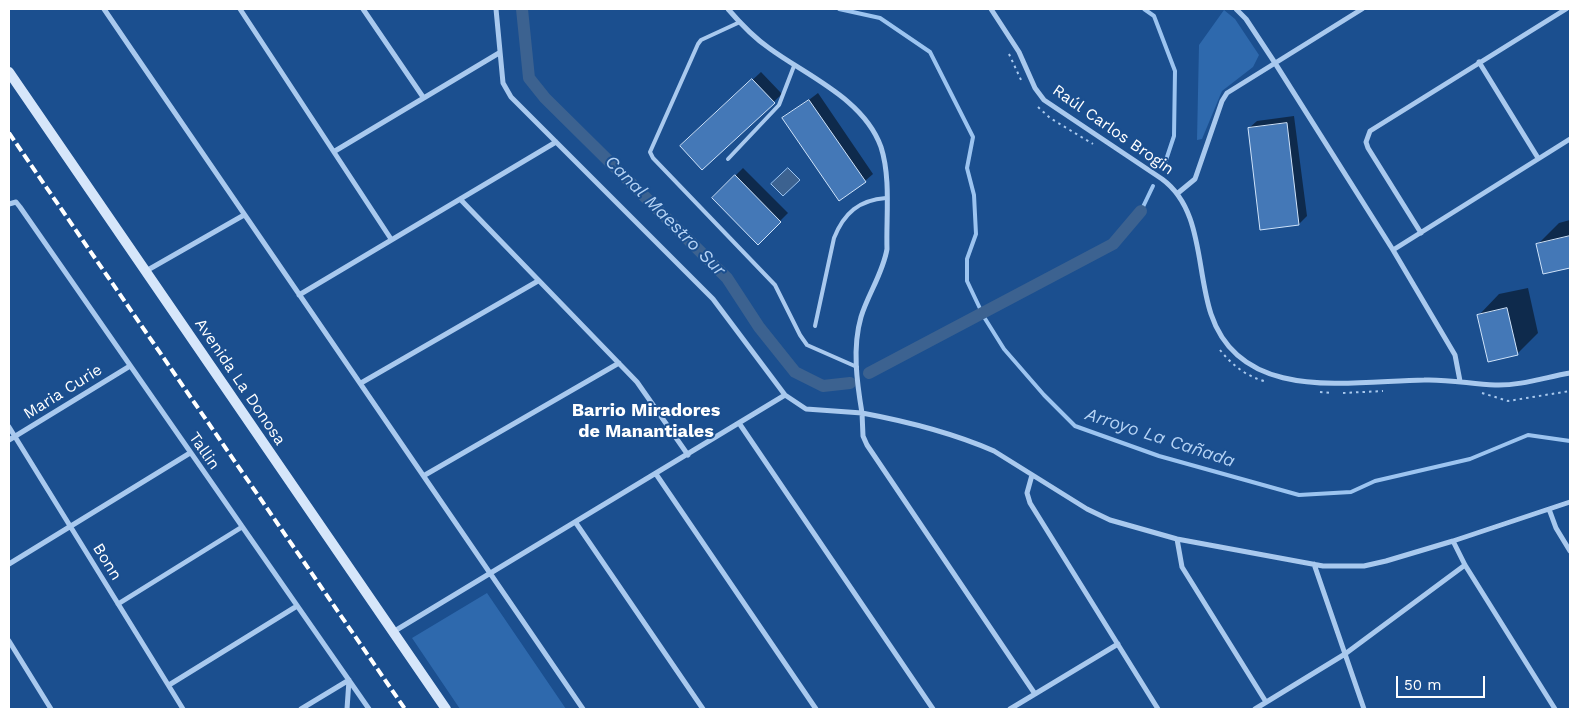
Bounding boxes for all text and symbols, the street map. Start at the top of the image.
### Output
street label: Raúl Carlos Brogin [1049,81,1177,179]
water label: Canal Maestro Sur [600,151,730,281]
street label: Avenida La Donosa [191,315,289,449]
street label: Maria Curie [20,360,106,424]
district label: Barrio Miradores de Manantiales [572,400,720,442]
water label: Arroyo La Cañada [1082,404,1238,472]
street label: Tallin [184,429,224,473]
street label: Bonn [88,540,126,584]
scale bar [1399,666,1488,698]
text: 50 m [1404,676,1441,694]

